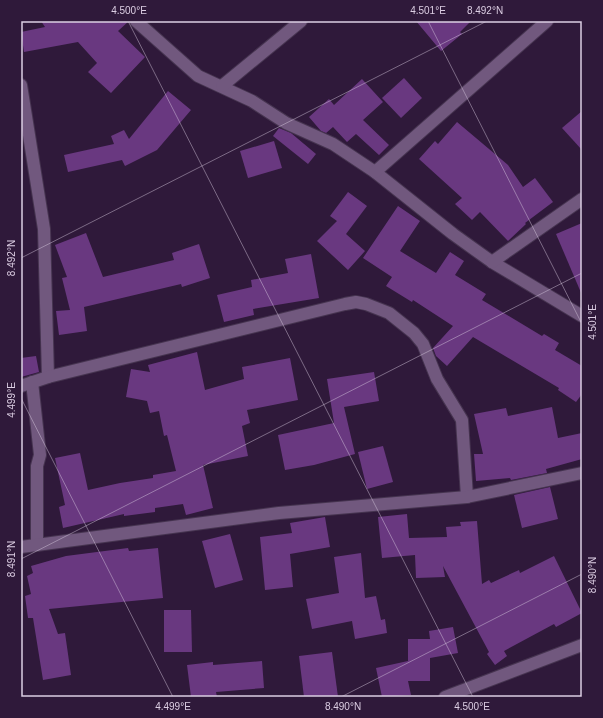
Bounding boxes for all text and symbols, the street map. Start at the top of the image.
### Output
text: 4.500°E [111,5,147,16]
text: 4.501°E [410,5,446,16]
text: 8.492°N [467,5,503,16]
text: 8.492°N [6,240,17,276]
text: 4.501°E [587,304,598,340]
text: 4.499°E [6,382,17,418]
text: 8.491°N [6,541,17,577]
text: 8.490°N [587,557,598,593]
text: 4.499°E [155,701,191,712]
text: 8.490°N [325,701,361,712]
text: 4.500°E [454,701,490,712]

